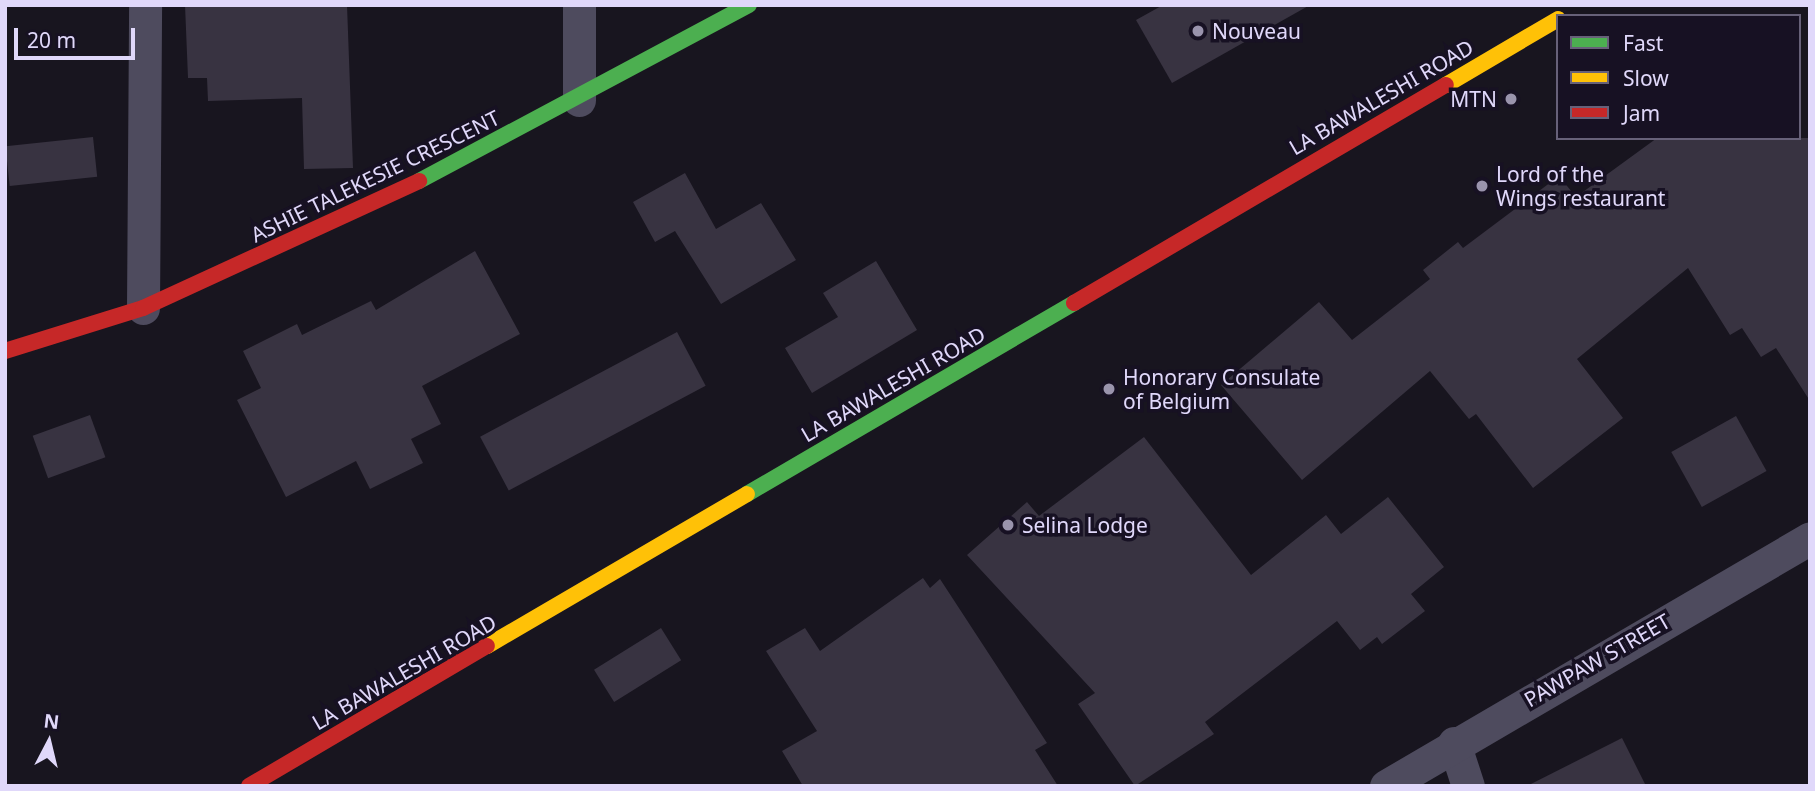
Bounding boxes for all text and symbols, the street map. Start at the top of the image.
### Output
scale bar [18,14,138,58]
legend [1556,14,1801,140]
place label: Nouveau [1212,18,1301,44]
marker: Nouveau [1190,23,1206,39]
text: 20 m [27,26,76,54]
text: Fast [1623,29,1663,57]
street label: LA BAWALESHI ROAD [1284,34,1478,160]
text: Slow [1623,64,1669,92]
place label: MTN [1450,86,1497,112]
marker: MTN [1503,91,1519,107]
text: Jam [1623,99,1660,127]
street label: ASHIE TALEKESIE CRESCENT [246,105,504,247]
place label: Lord of the Wings restaurant [1496,161,1665,211]
marker: Lord of the Wings restaurant [1474,178,1490,194]
street label: LA BAWALESHI ROAD [796,321,990,447]
place label: Honorary Consulate of Belgium [1123,364,1320,414]
marker: Honorary Consulate of Belgium [1101,381,1117,397]
place label: Selina Lodge [1022,512,1148,538]
marker: Selina Lodge [1000,517,1016,533]
street label: PAWPAW STREET [1520,608,1674,712]
street label: LA BAWALESHI ROAD [307,609,501,735]
north arrow [14,707,84,777]
text: N [42,707,61,735]

